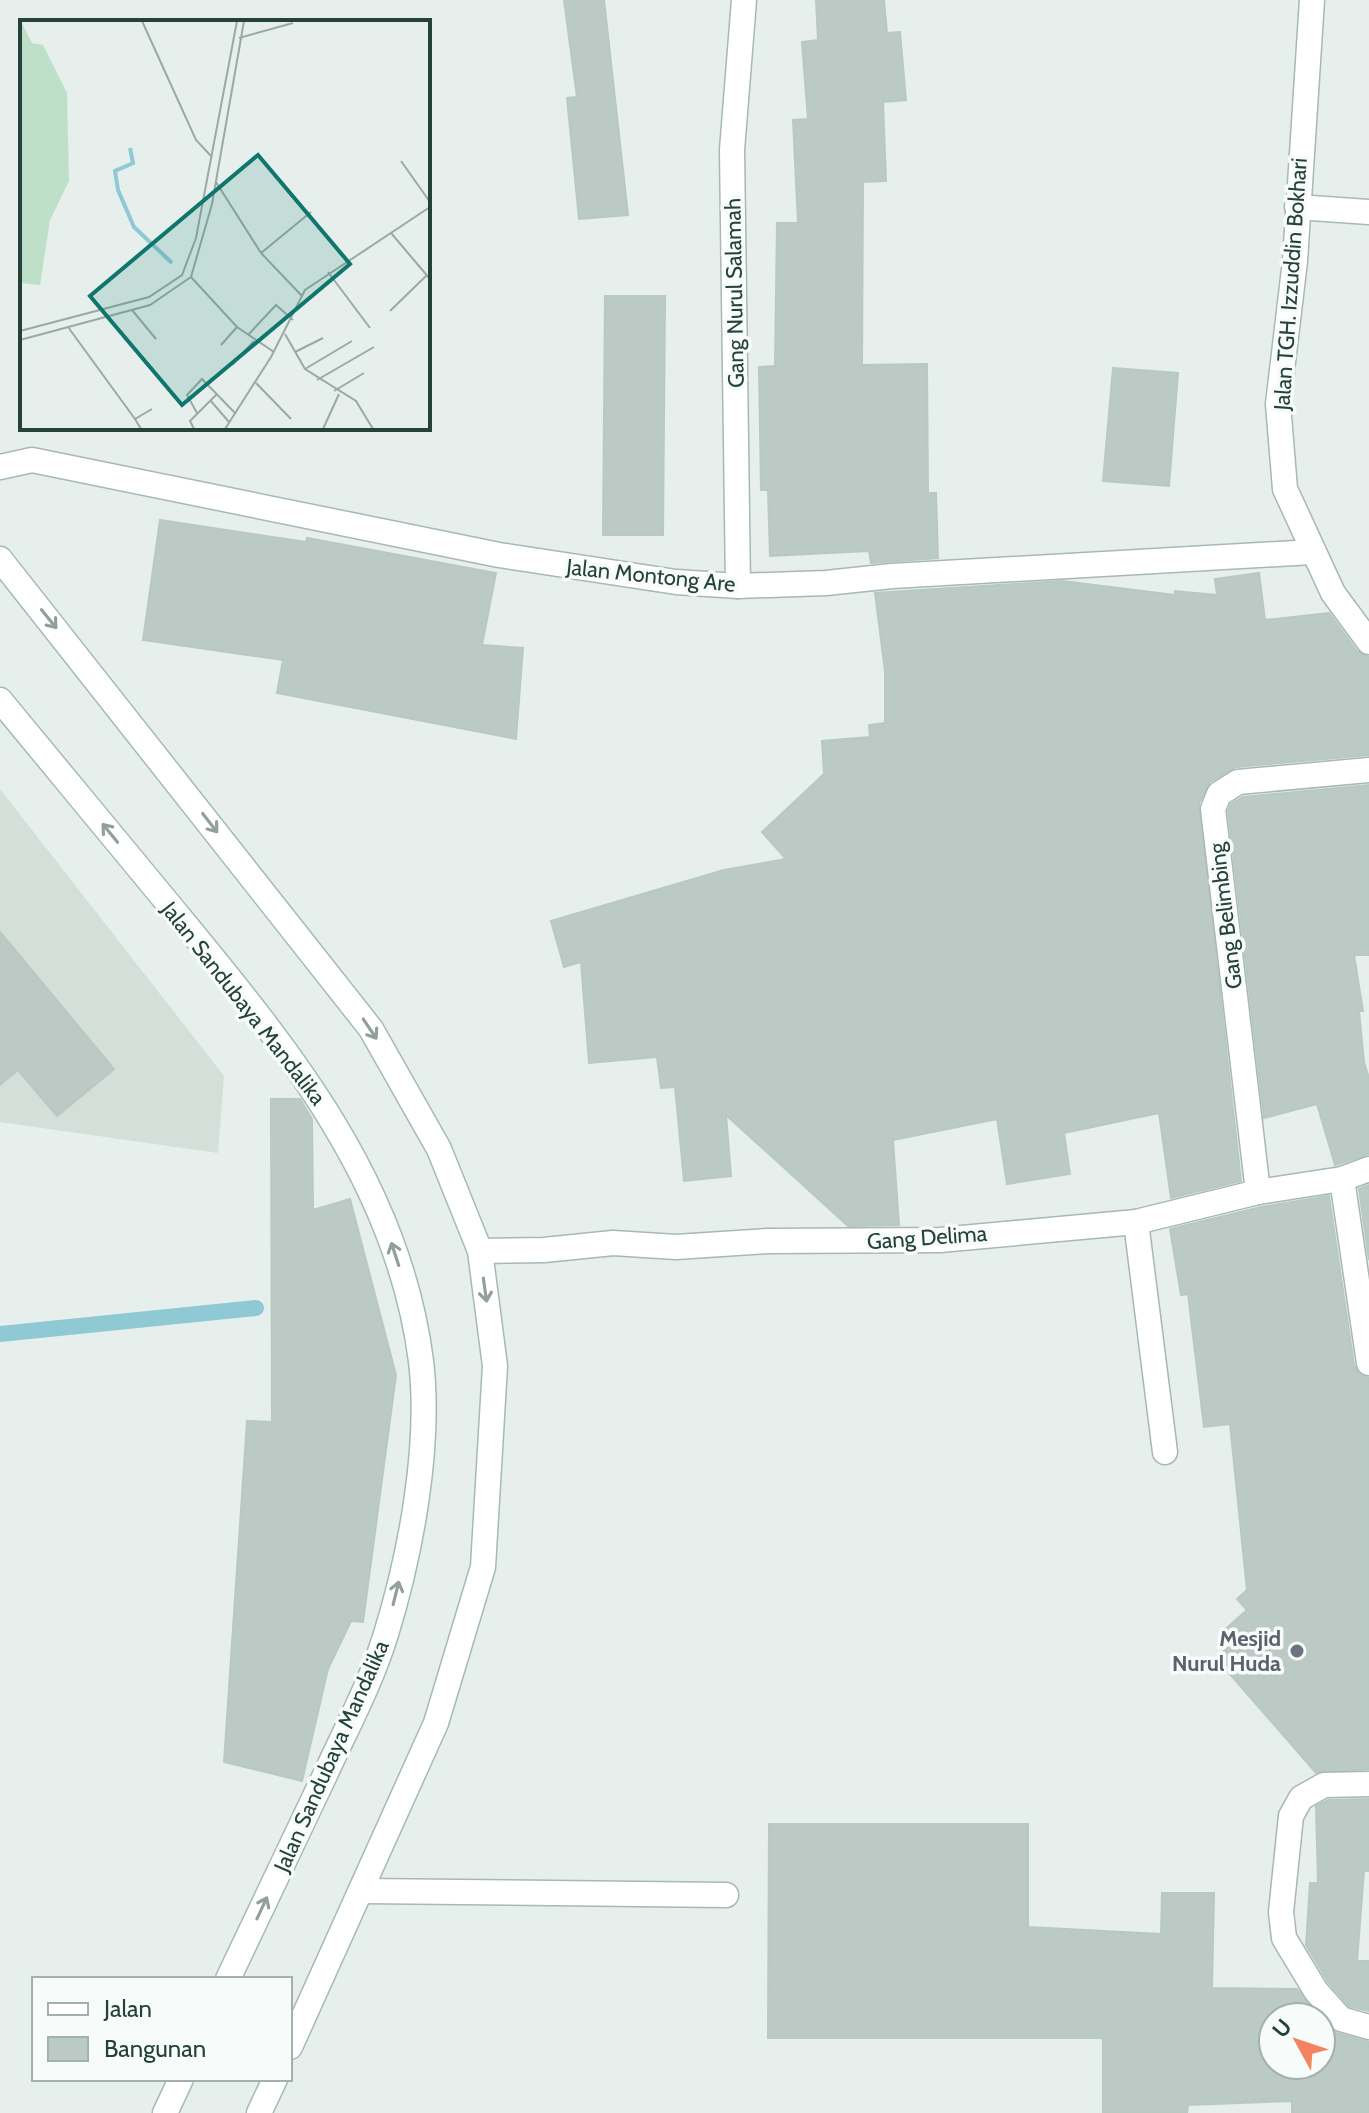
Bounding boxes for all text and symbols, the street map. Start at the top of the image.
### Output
inset map [20,20,430,430]
street label: Jalan TGH. Izzuddin Bokhari [1268,157,1313,412]
street label: Gang Nurul Salamah [719,198,750,388]
street label: Jalan Montong Are [564,553,737,598]
one-way arrow [41,608,58,629]
one-way arrow [202,812,219,833]
one-way arrow [101,823,119,844]
street label: Gang Belimbing [1203,840,1248,991]
street label: Jalan Sandubaya Mandalika [155,895,332,1111]
one-way arrow [362,1017,378,1039]
street label: Gang Delima [866,1220,988,1255]
one-way arrow [387,1242,402,1268]
one-way arrow [478,1277,493,1302]
one-way arrow [390,1580,405,1606]
place label: Mesjid Nurul Huda [1172,1625,1281,1677]
street label: Jalan Sandubaya Mandalika [268,1636,395,1877]
marker: Mesjid Nurul Huda [1288,1642,1306,1660]
one-way arrow [255,1897,270,1921]
legend [32,1977,292,2081]
text: Jalan [103,1994,152,2023]
north arrow [1257,2001,1337,2081]
text: U [1267,2014,1297,2043]
text: Bangunan [104,2034,206,2063]

